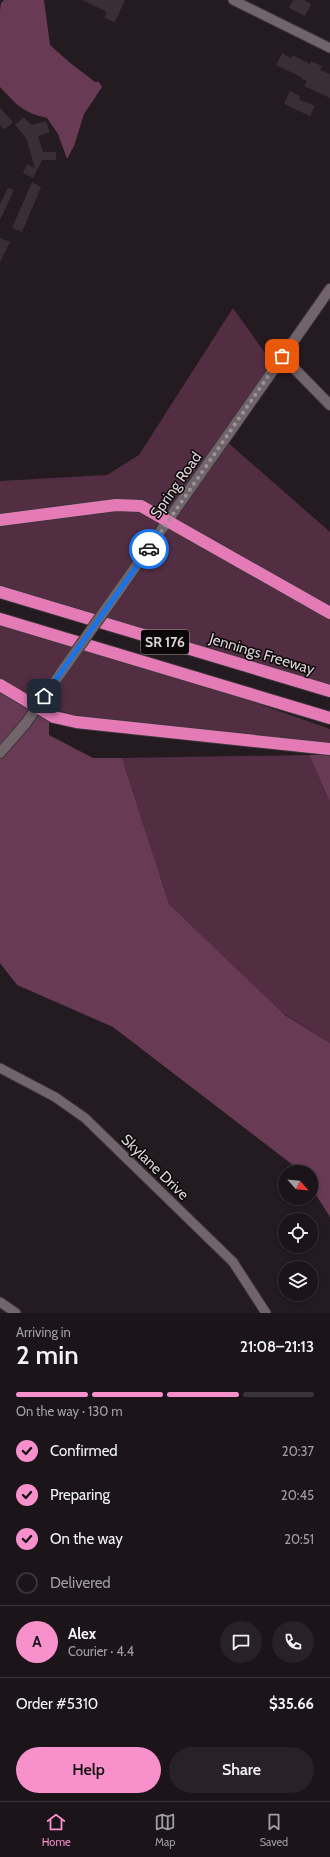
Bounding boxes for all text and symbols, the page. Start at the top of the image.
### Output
pin [265,339,299,373]
icon: bag [271,345,293,367]
street label: Spring Road [147,448,205,522]
courier [129,529,169,569]
icon: car [138,538,160,560]
street label: Jennings Freeway [206,629,317,679]
road number: SR 176 [141,630,189,654]
pin [27,679,61,713]
icon: home [33,685,55,707]
street label: Skylane Drive [118,1130,193,1204]
north arrow [278,1165,318,1205]
map controls [278,1165,318,1301]
button: locate [278,1213,318,1253]
button: layers [278,1261,318,1301]
text: Arriving in [16,1324,71,1340]
text: 21:08–21:13 [240,1338,314,1356]
text: 2 min [16,1339,79,1371]
text: On the way · 130 m [16,1403,123,1419]
icon: check [16,1440,38,1462]
text: Confirmed [50,1442,118,1460]
text: 20:37 [282,1443,314,1459]
icon: check [16,1484,38,1506]
text: Preparing [50,1486,110,1504]
text: 20:45 [281,1487,314,1503]
icon: check [16,1528,38,1550]
text: On the way [50,1530,123,1548]
text: 20:51 [284,1531,314,1547]
text: Delivered [50,1574,111,1592]
button: chat [220,1621,262,1663]
button: phone [272,1621,314,1663]
text: Alex [68,1625,96,1643]
text: A [32,1633,42,1651]
text: Courier · 4.4 [68,1643,134,1659]
text: Order #5310 [16,1695,98,1713]
text: $35.66 [269,1695,314,1713]
button: Help [16,1747,161,1793]
button: Share [169,1747,314,1793]
tab: Home [42,1811,71,1849]
tab: Map [154,1811,176,1849]
tab: Saved [260,1811,288,1849]

